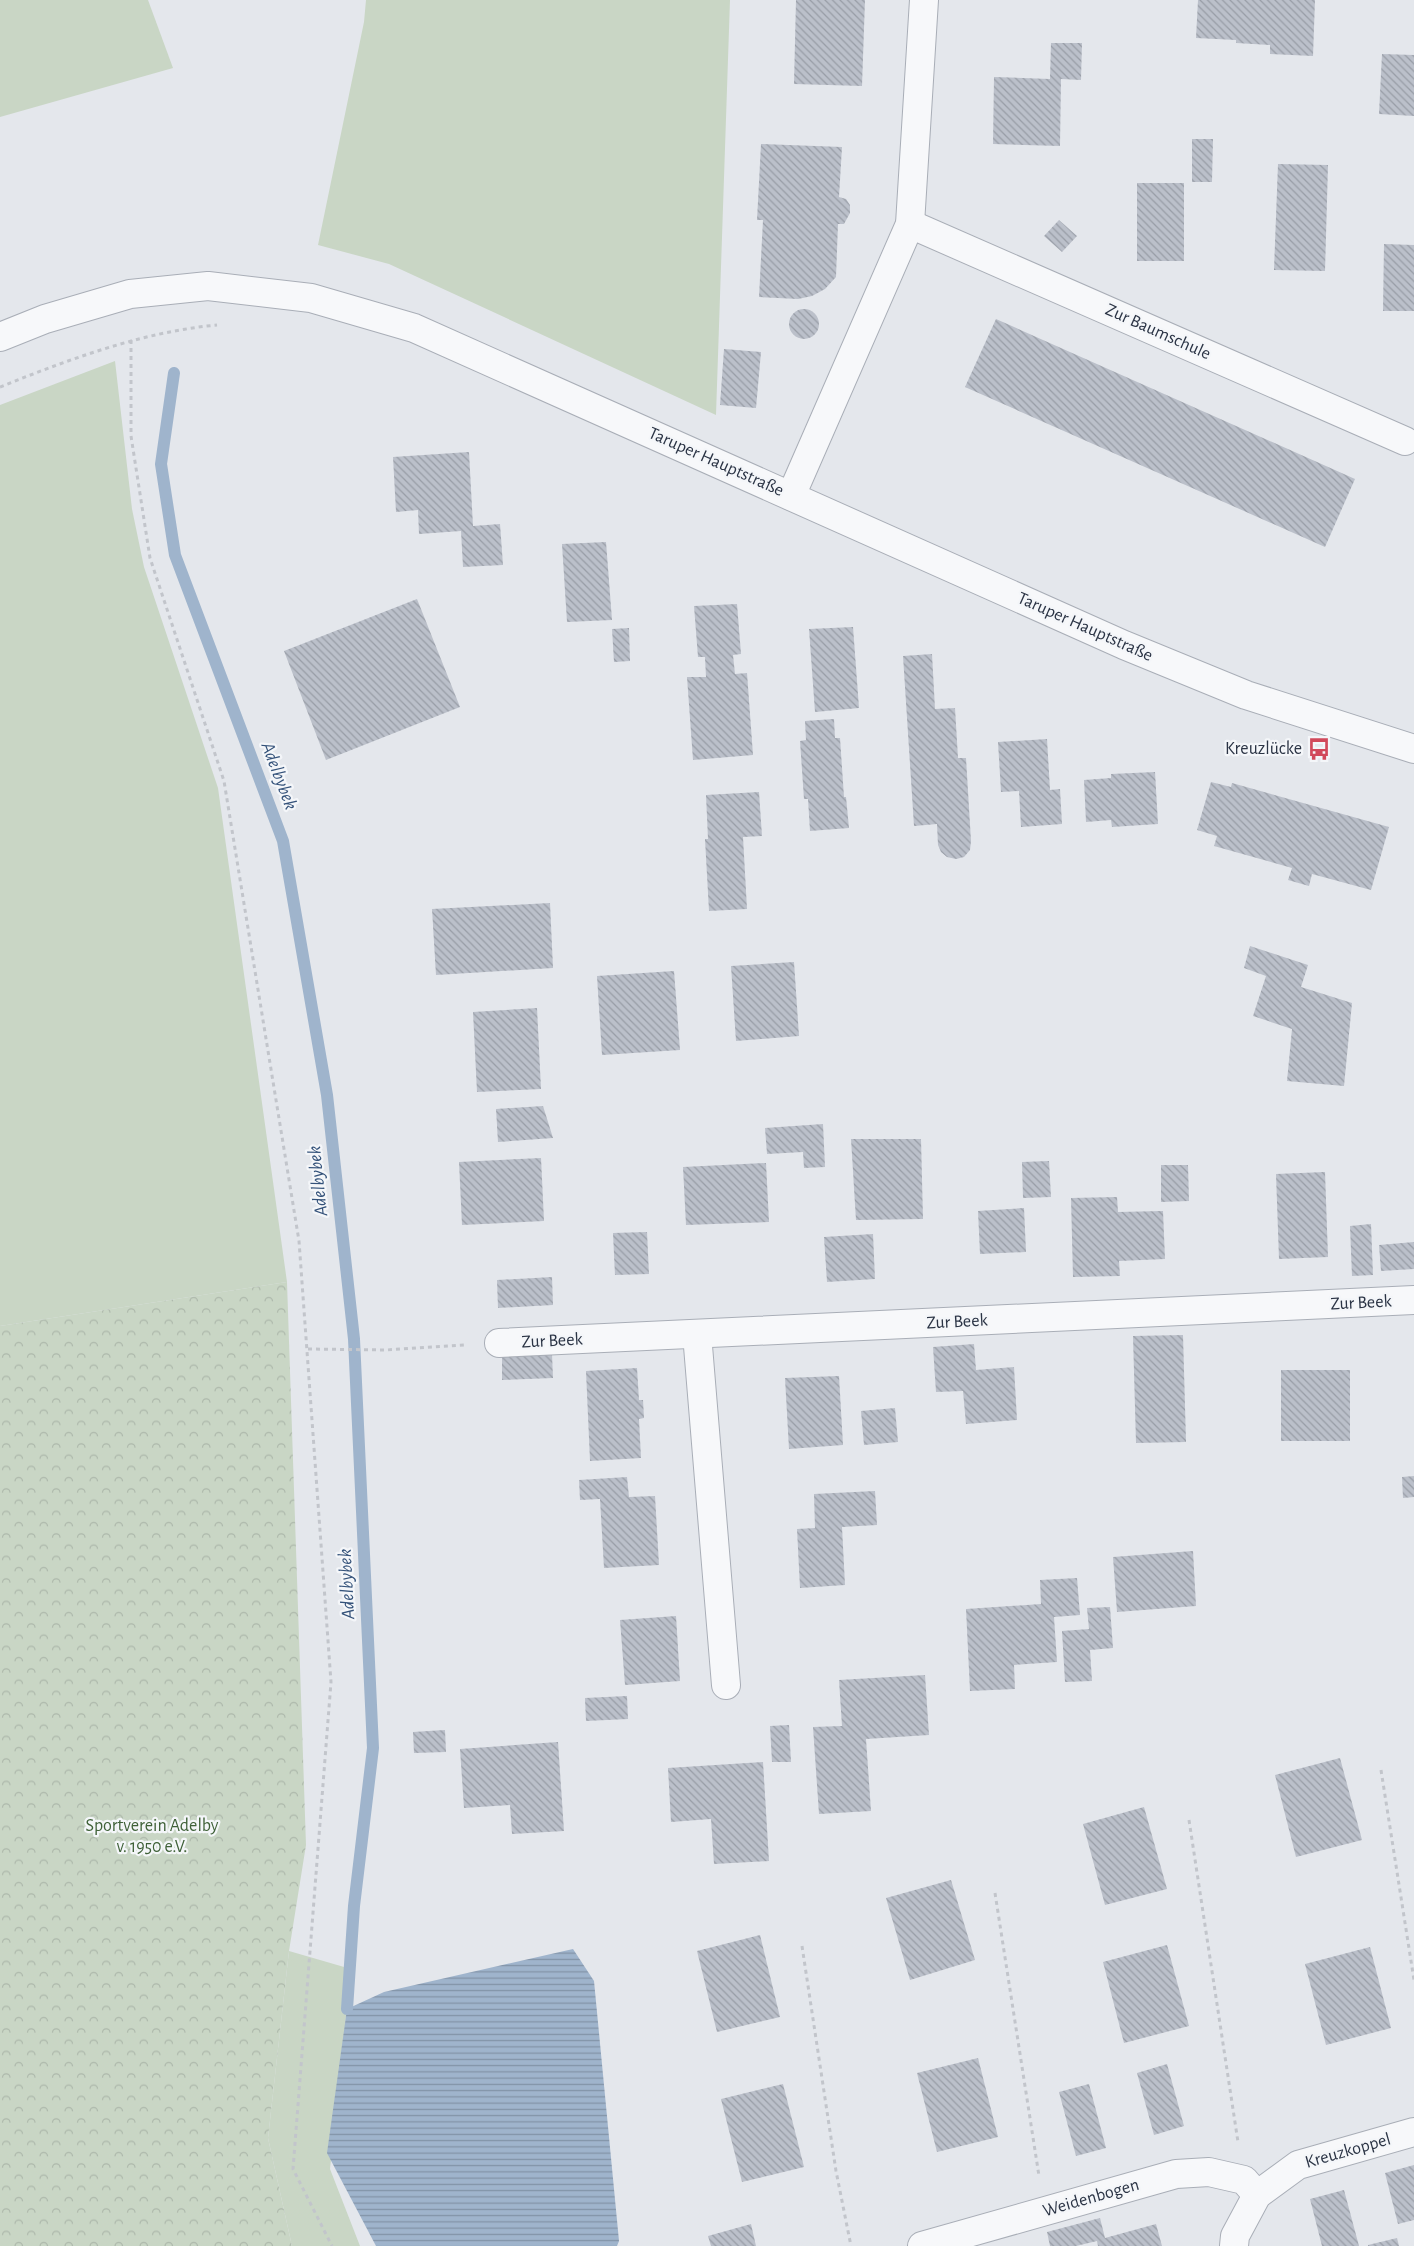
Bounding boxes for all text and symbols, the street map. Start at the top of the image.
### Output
street label: Zur Baumschule [1103,301,1213,363]
street label: Taruper Hauptstraße [646,424,786,500]
street label: Taruper Hauptstraße [1015,589,1155,665]
bus stop icon: Kreuzlücke [1306,736,1332,762]
water label: Adelbybek [257,739,301,813]
place label: Kreuzlücke [1225,740,1302,758]
water label: Adelbybek [305,1145,331,1218]
street label: Zur Beek [1330,1292,1393,1314]
street label: Zur Beek [926,1311,989,1333]
street label: Zur Beek [521,1330,584,1352]
water label: Adelbybek [336,1548,358,1621]
park label: Sportverein Adelby v. 1950 e.V. [85,1817,219,1856]
street label: Kreuzkoppel [1303,2130,1393,2172]
street label: Weidenbogen [1041,2176,1141,2220]

